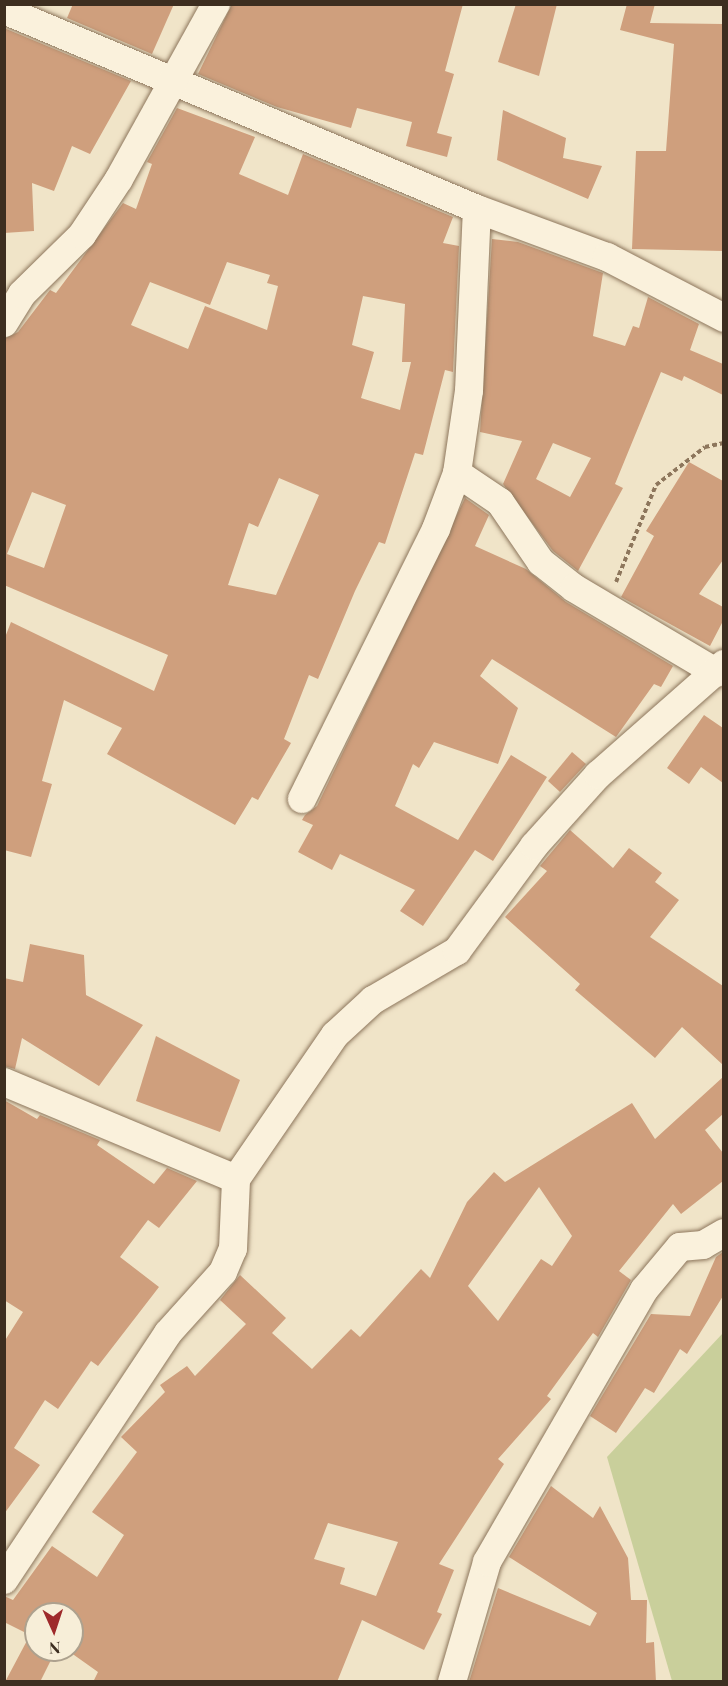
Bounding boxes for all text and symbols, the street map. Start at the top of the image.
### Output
north arrow [24,1602,84,1662]
text: N [49,1638,61,1659]

